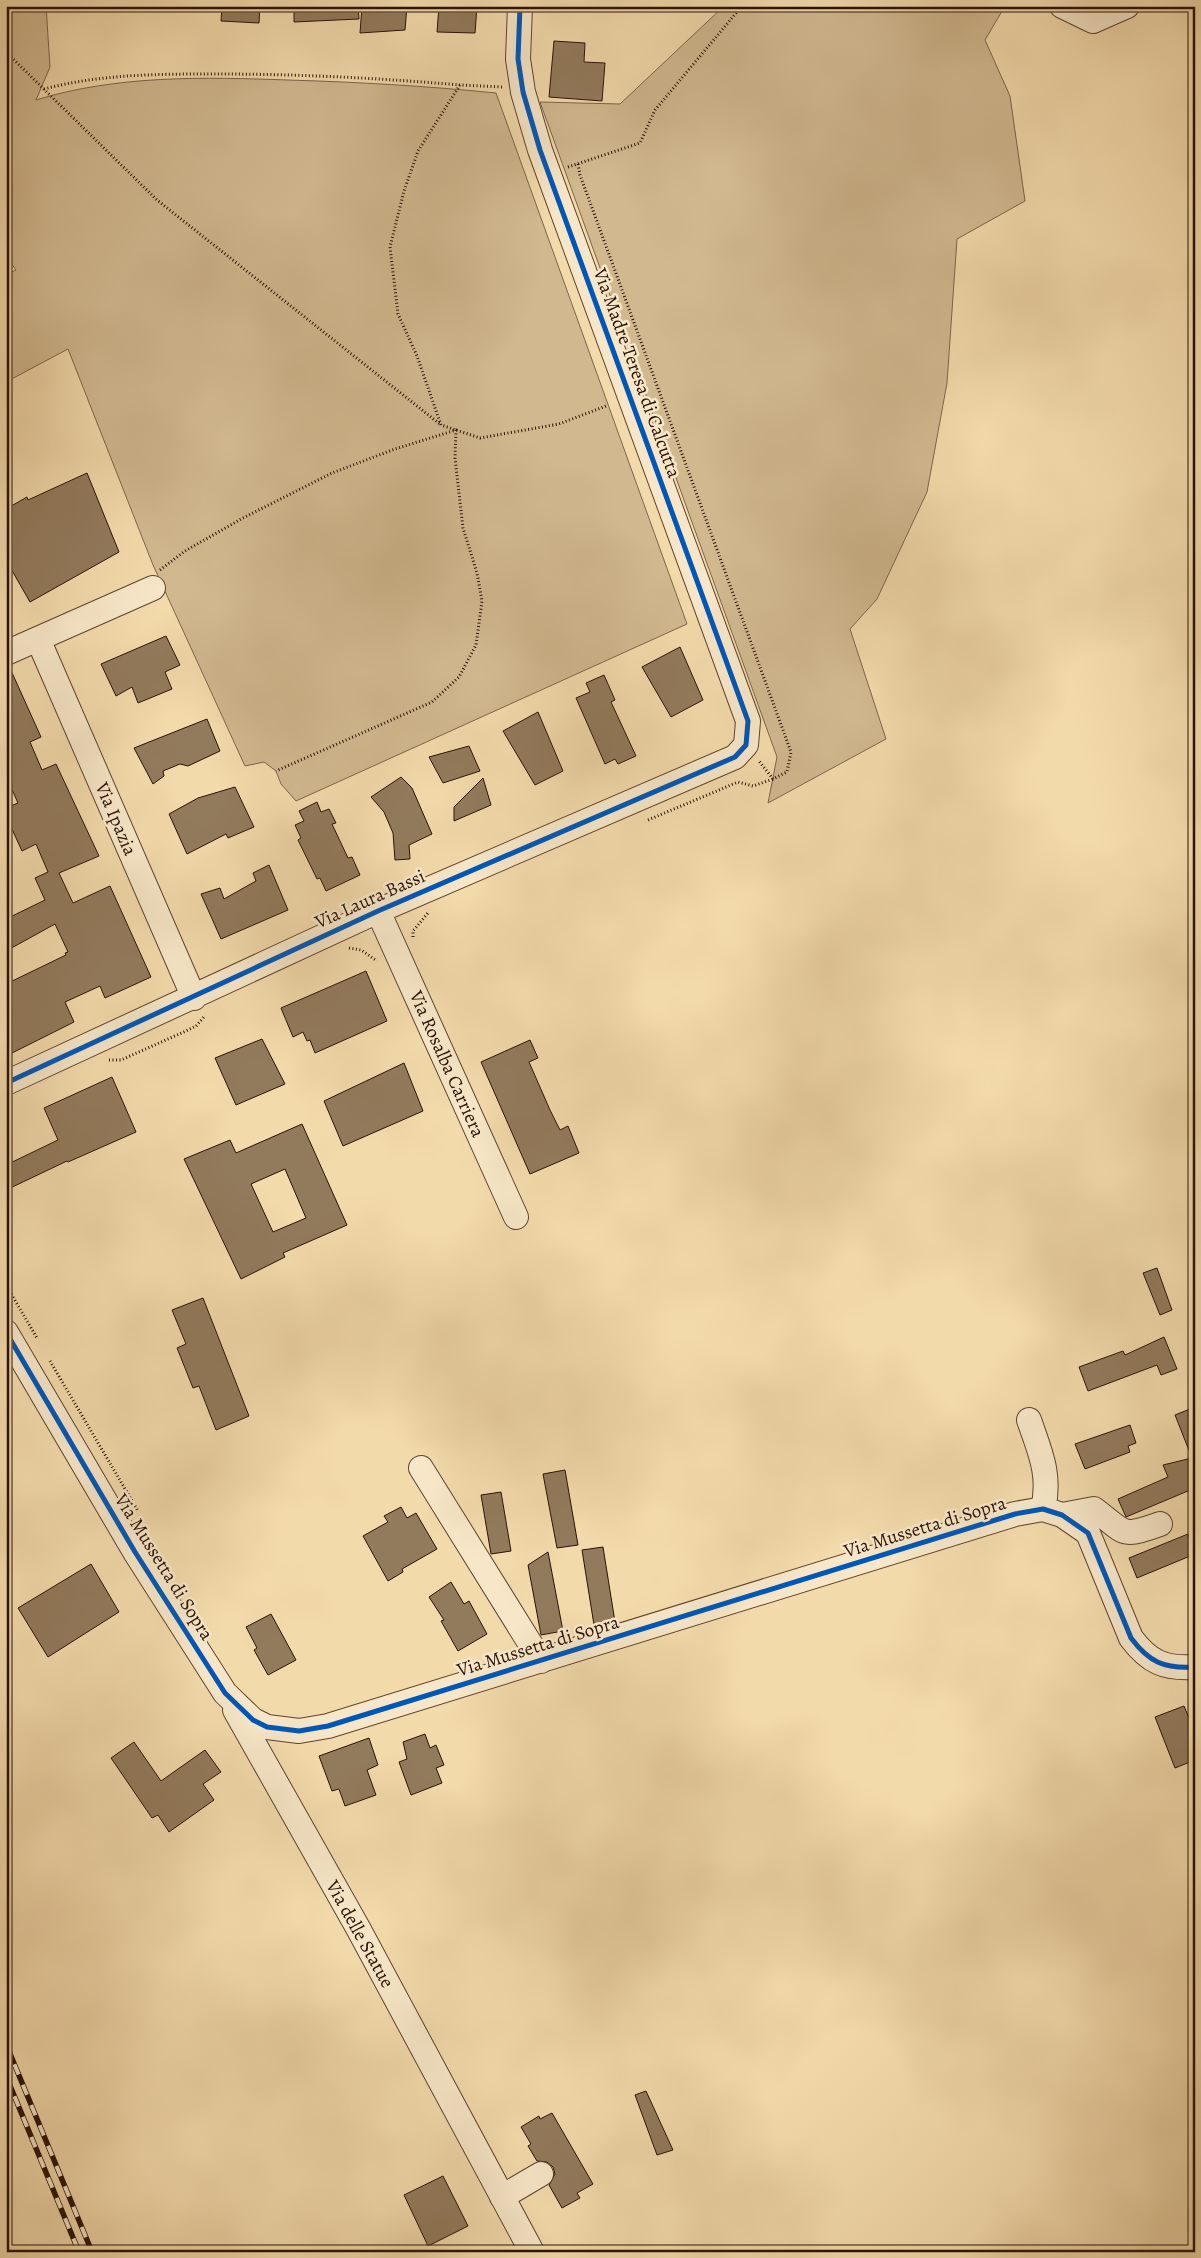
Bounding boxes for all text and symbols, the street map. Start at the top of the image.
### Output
street label: Via Madre Teresa di Calcutta [587,264,687,481]
street label: Via Ipazia [88,777,143,860]
street label: Via Laura Bassi [310,863,429,935]
street label: Via Rosalba Carriera [403,986,491,1141]
street label: Via Mussetta di Sopra [108,1488,220,1645]
street label: Via Mussetta di Sopra [840,1490,1009,1564]
street label: Via Mussetta di Sopra [453,1609,622,1683]
street label: Via delle Statue [319,1875,400,1992]

